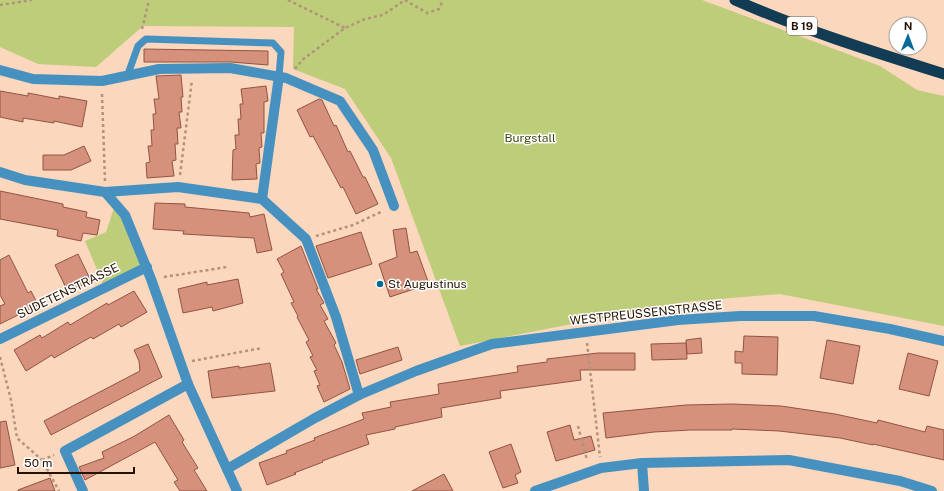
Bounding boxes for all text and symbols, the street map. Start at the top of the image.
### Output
north arrow [888,16,928,56]
road number: B 19 [787,17,817,35]
text: N [904,20,913,32]
park label: Burgstall [504,131,556,145]
street label: SUDETENSTRASSE [15,260,121,322]
place label: St Augustinus [388,277,467,291]
marker: St Augustinus [375,279,385,289]
street label: WESTPREUSSENSTRASSE [569,298,723,328]
scale bar [18,449,134,475]
text: 50 m [24,456,52,470]

